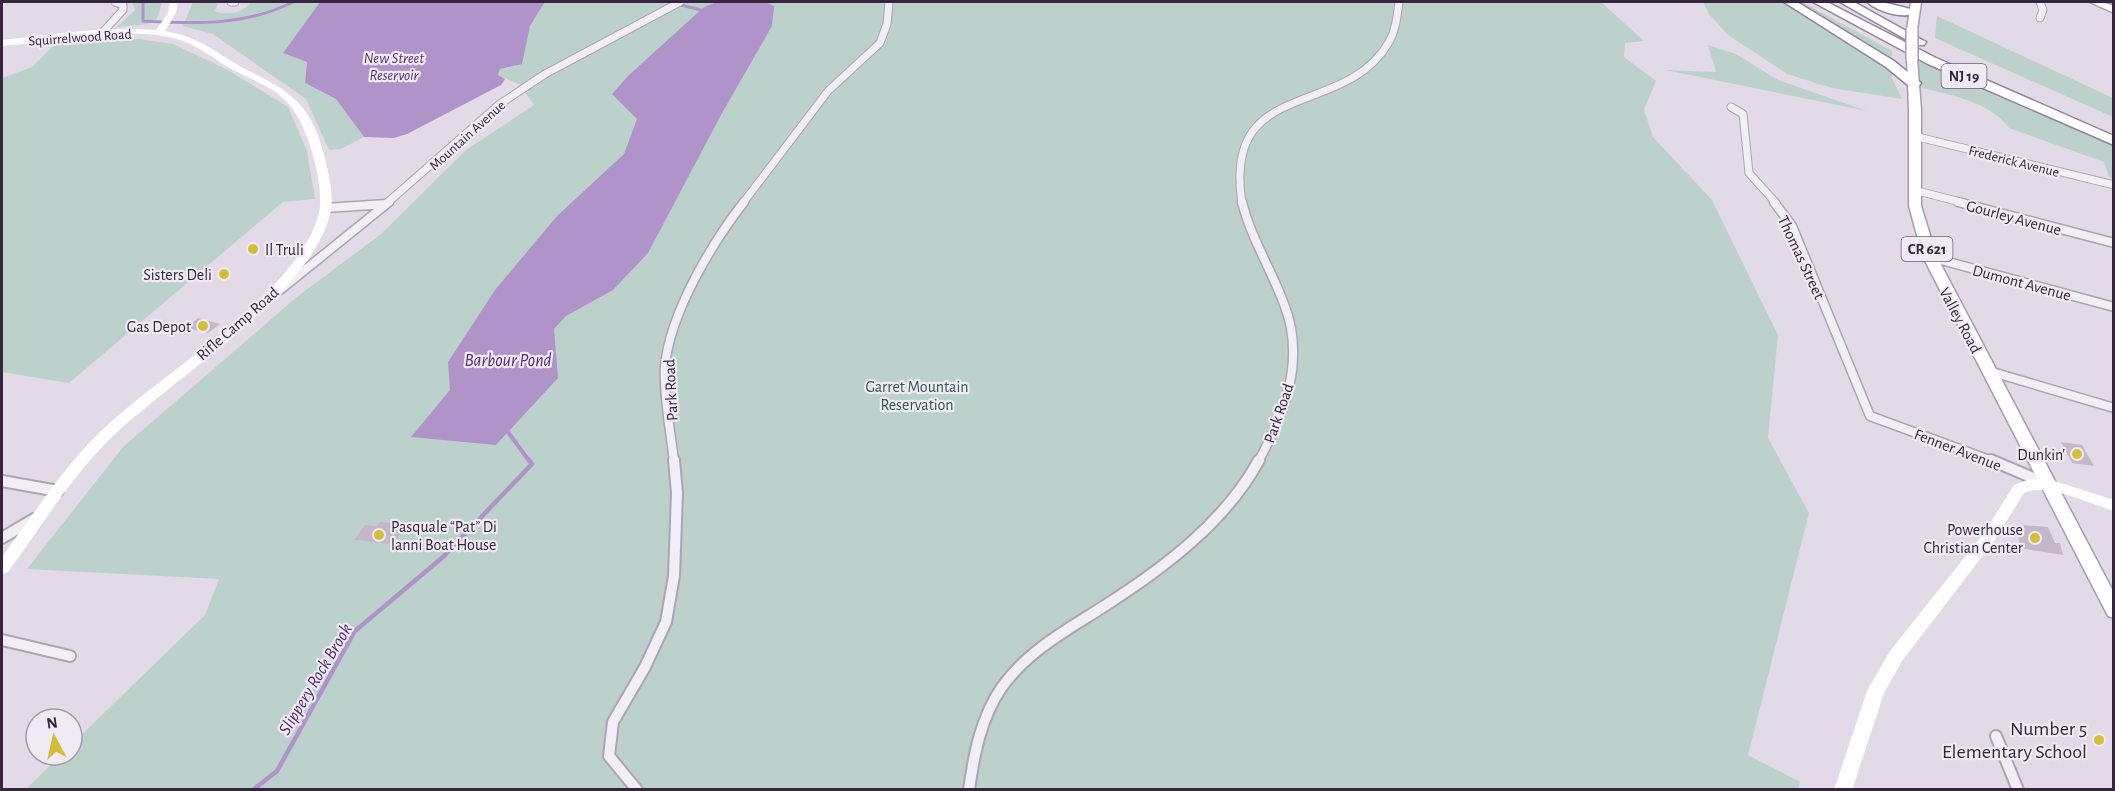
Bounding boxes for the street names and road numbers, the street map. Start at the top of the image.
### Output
street label: Squirrelwood Road [28,27,132,49]
road number: NJ 19 [1942,64,1986,88]
street label: Mountain Avenue [427,98,508,173]
street label: Frederick Avenue [1967,144,2061,180]
street label: Gourley Avenue [1964,198,2063,239]
street label: Thomas Street [1775,213,1827,302]
road number: CR 621 [1902,237,1952,261]
street label: Dumont Avenue [1971,262,2073,304]
street label: Rifle Camp Road [194,284,282,364]
street label: Valley Road [1935,285,1984,357]
street label: Park Road [661,359,681,421]
street label: Park Road [1261,381,1297,445]
street label: Fenner Avenue [1912,426,2003,474]

